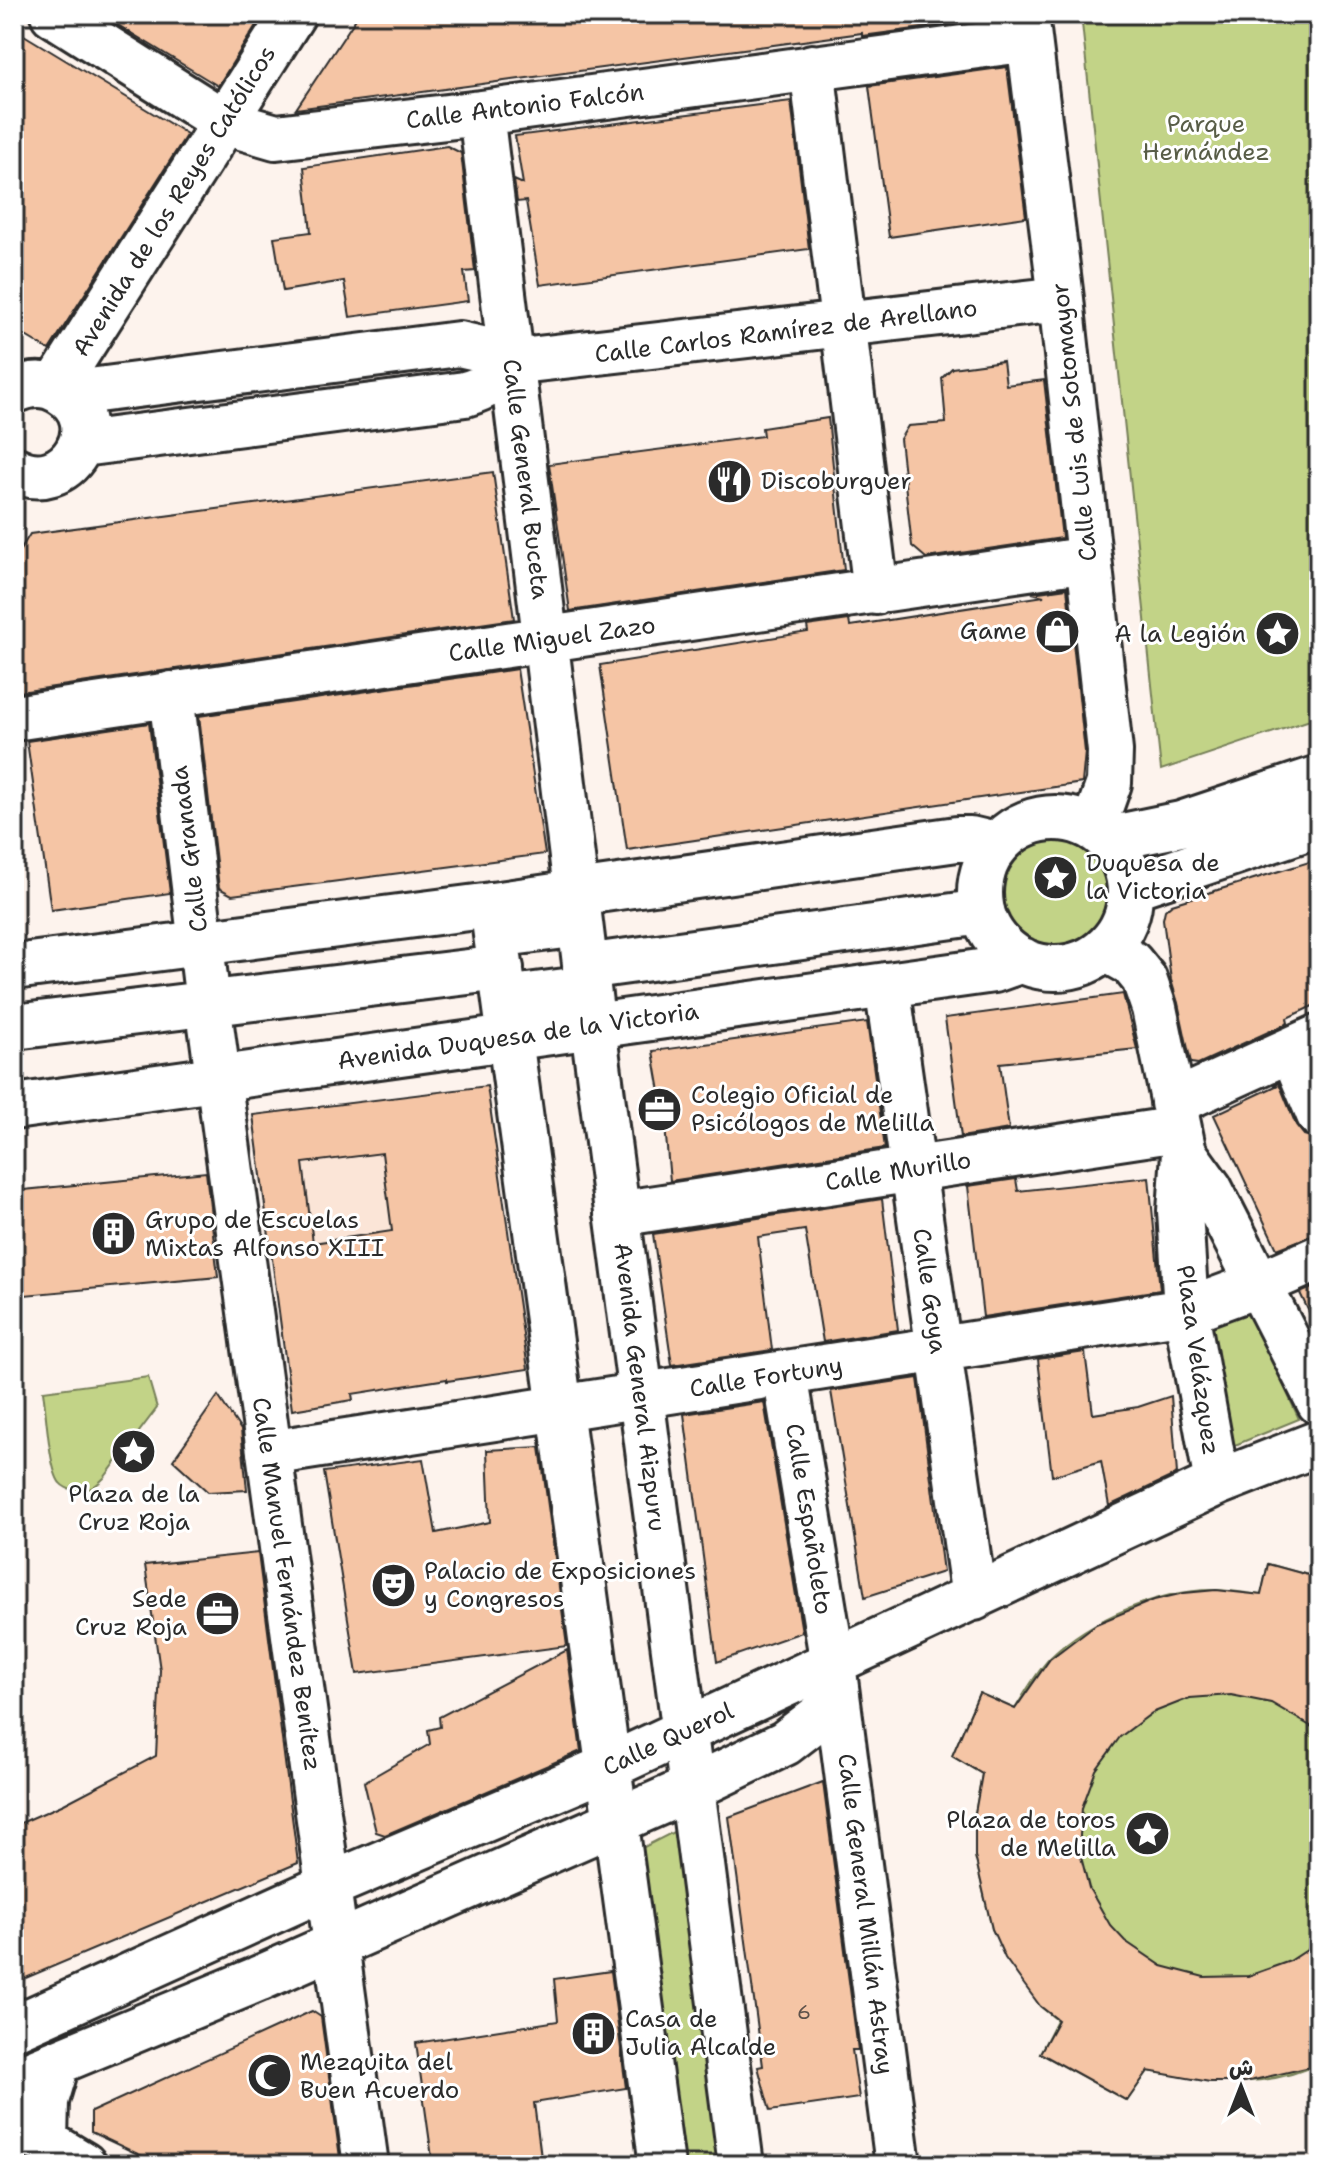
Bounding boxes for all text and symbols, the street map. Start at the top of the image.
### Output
street label: Avenida de los Reyes Católicos [65,40,283,362]
street label: Calle Antonio Falcón [404,76,646,136]
park label: Parque Hernández [1142,108,1270,168]
street label: Calle Luis de Sotomayor [1043,281,1105,563]
street label: Calle Carlos Ramírez de Arellano [593,292,979,370]
street label: Calle General Buceta [495,357,557,601]
restaurant icon: Discoburguer [706,457,754,505]
place label: Discoburguer [761,465,912,497]
shop icon: Game [1034,607,1082,655]
street label: Calle Miguel Zazo [446,609,658,669]
place icon: A la Legión [1253,610,1301,658]
place label: Game [960,615,1027,647]
place label: A la Legión [1114,618,1246,650]
street label: Calle Granada [163,764,215,934]
place label: Duquesa de la Victoria [1086,847,1220,907]
place icon: Duquesa de la Victoria [1031,853,1079,901]
street label: Avenida Duquesa de la Victoria [335,995,701,1077]
place label: Colegio Oficial de Psicólogos de Melilla [691,1079,934,1139]
office icon: Colegio Oficial de Psicólogos de Melilla [636,1085,684,1133]
street label: Calle Murillo [823,1144,973,1198]
place label: Grupo de Escuelas Mixtas Alfonso XIII [145,1204,384,1264]
building icon: Grupo de Escuelas Mixtas Alfonso XIII [90,1210,138,1258]
street label: Calle Goya [905,1226,955,1356]
street label: Avenida General Aizpuru [606,1241,674,1533]
street label: Plaza Velázquez [1169,1263,1227,1457]
street label: Calle Fortuny [687,1349,845,1405]
street label: Calle Manuel Fernández Benítez [245,1395,329,1773]
street label: Calle Españoleto [778,1421,840,1617]
place icon: Plaza de la Cruz Roja [110,1428,158,1476]
place label: Plaza de la Cruz Roja [68,1478,200,1538]
place label: Palacio de Exposiciones y Congresos [424,1555,696,1615]
theatre icon: Palacio de Exposiciones y Congresos [369,1561,417,1609]
place label: Sede Cruz Roja [75,1583,187,1643]
office icon: Sede Cruz Roja [194,1589,242,1637]
street label: Calle Querol [597,1694,739,1783]
street label: Calle General Millán Astray [830,1752,902,2076]
place label: Plaza de toros de Melilla [946,1804,1116,1864]
place icon: Plaza de toros de Melilla [1123,1810,1171,1858]
house number: 6 [797,1999,811,2025]
place label: Casa de Julia Alcalde [625,2003,776,2063]
building icon: Casa de Julia Alcalde [570,2009,618,2057]
place label: Mezquita del Buen Acuerdo [300,2046,459,2106]
north arrow [1201,2047,1281,2127]
mosque icon: Mezquita del Buen Acuerdo [245,2052,293,2100]
text: ش [1229,2053,1253,2082]

